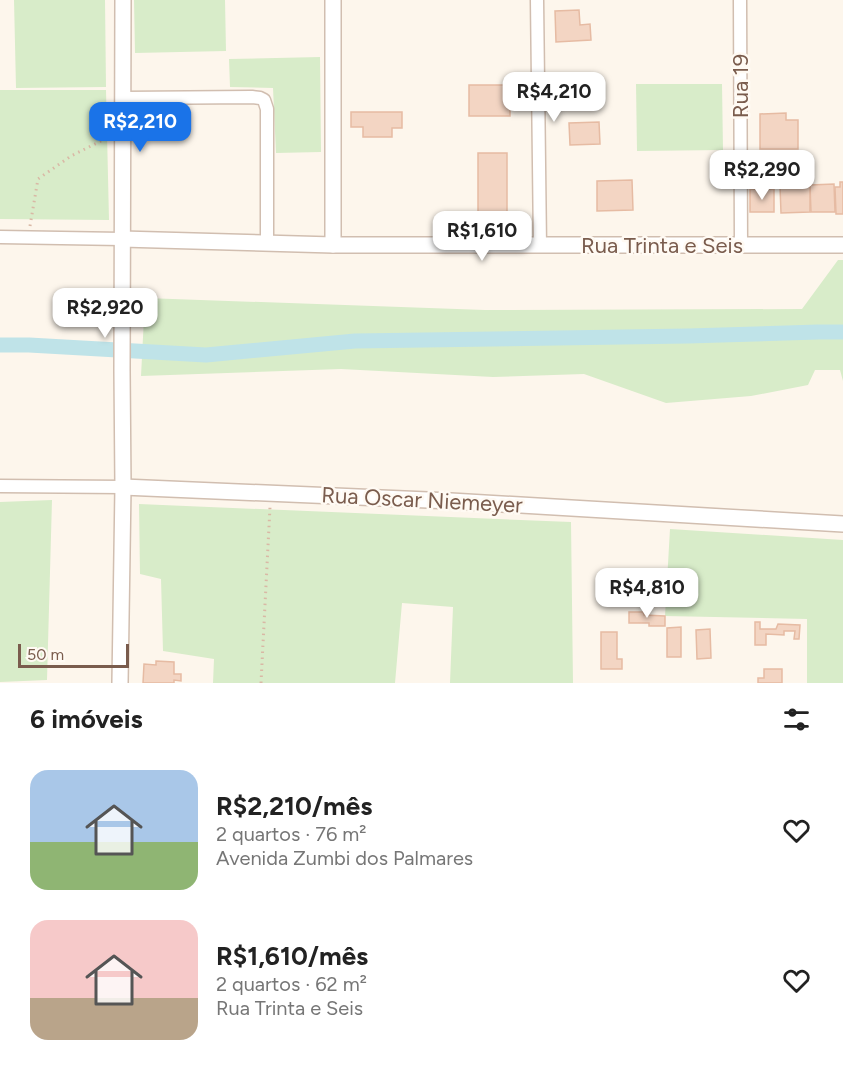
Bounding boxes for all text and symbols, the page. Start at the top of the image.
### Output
street label: Rua 19 [727,54,754,118]
pin: R$4,210 [499,72,609,123]
text: R$4,210 [517,79,591,103]
pin: R$2,210 [85,102,195,153]
text: R$2,210 [103,109,177,133]
pin: R$2,290 [707,150,817,201]
text: R$2,290 [724,157,800,181]
pin: R$1,610 [427,211,537,262]
text: R$1,610 [447,218,517,242]
street label: Rua Trinta e Seis [581,232,743,259]
pin: R$2,920 [50,288,160,339]
text: R$2,920 [67,295,143,319]
street label: Rua Oscar Niemeyer [321,481,524,519]
pin: R$4,810 [592,568,702,619]
text: R$4,810 [609,575,685,599]
scale bar [18,641,129,668]
text: 50 m [27,645,64,664]
text: 6 imóveis [30,703,143,735]
icon: filters [780,703,813,736]
text: R$2,210/mês [216,790,372,822]
icon: home [78,794,150,866]
icon: heart [780,814,813,847]
text: 2 quartos · 76 m² [216,822,366,846]
text: Avenida Zumbi dos Palmares [216,846,473,870]
text: R$1,610/mês [216,940,368,972]
icon: home [78,944,150,1016]
icon: heart [780,964,813,997]
text: 2 quartos · 62 m² [216,972,367,996]
text: Rua Trinta e Seis [216,996,363,1020]

